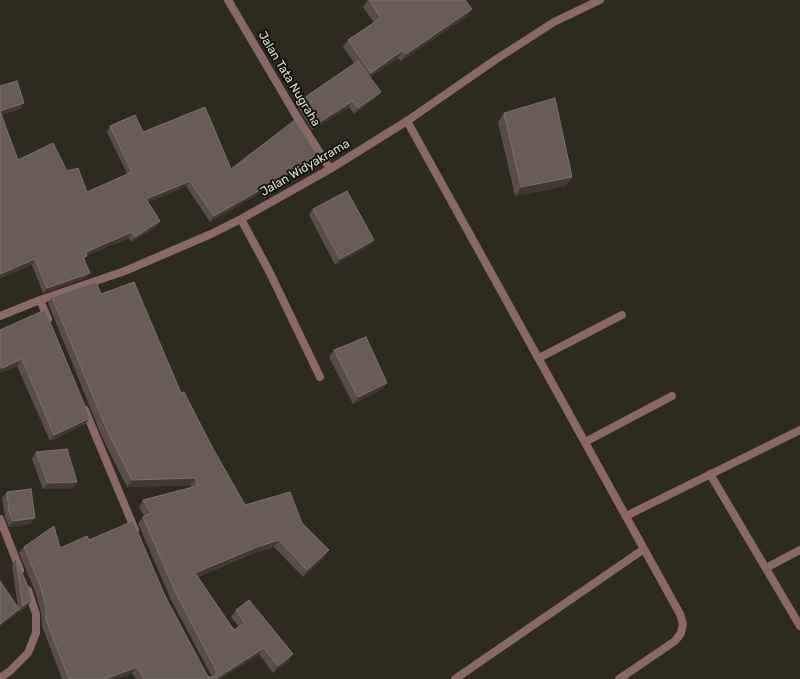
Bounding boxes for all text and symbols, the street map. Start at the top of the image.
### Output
street label: Jalan Tata Nugraha [255,29,323,129]
street label: Jalan Widyakrama [258,136,352,200]

